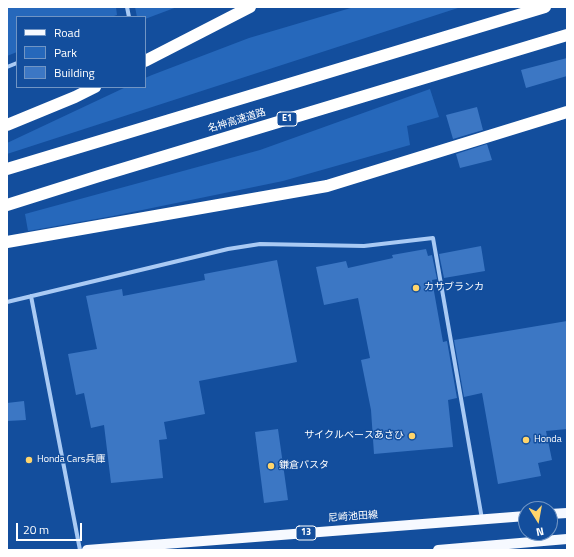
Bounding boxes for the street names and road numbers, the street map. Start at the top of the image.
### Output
street label: 名神高速道路 [207,106,267,136]
road number: E1 [277,112,297,126]
street label: 尼崎池田線 [328,509,378,525]
road number: 13 [296,526,316,540]

